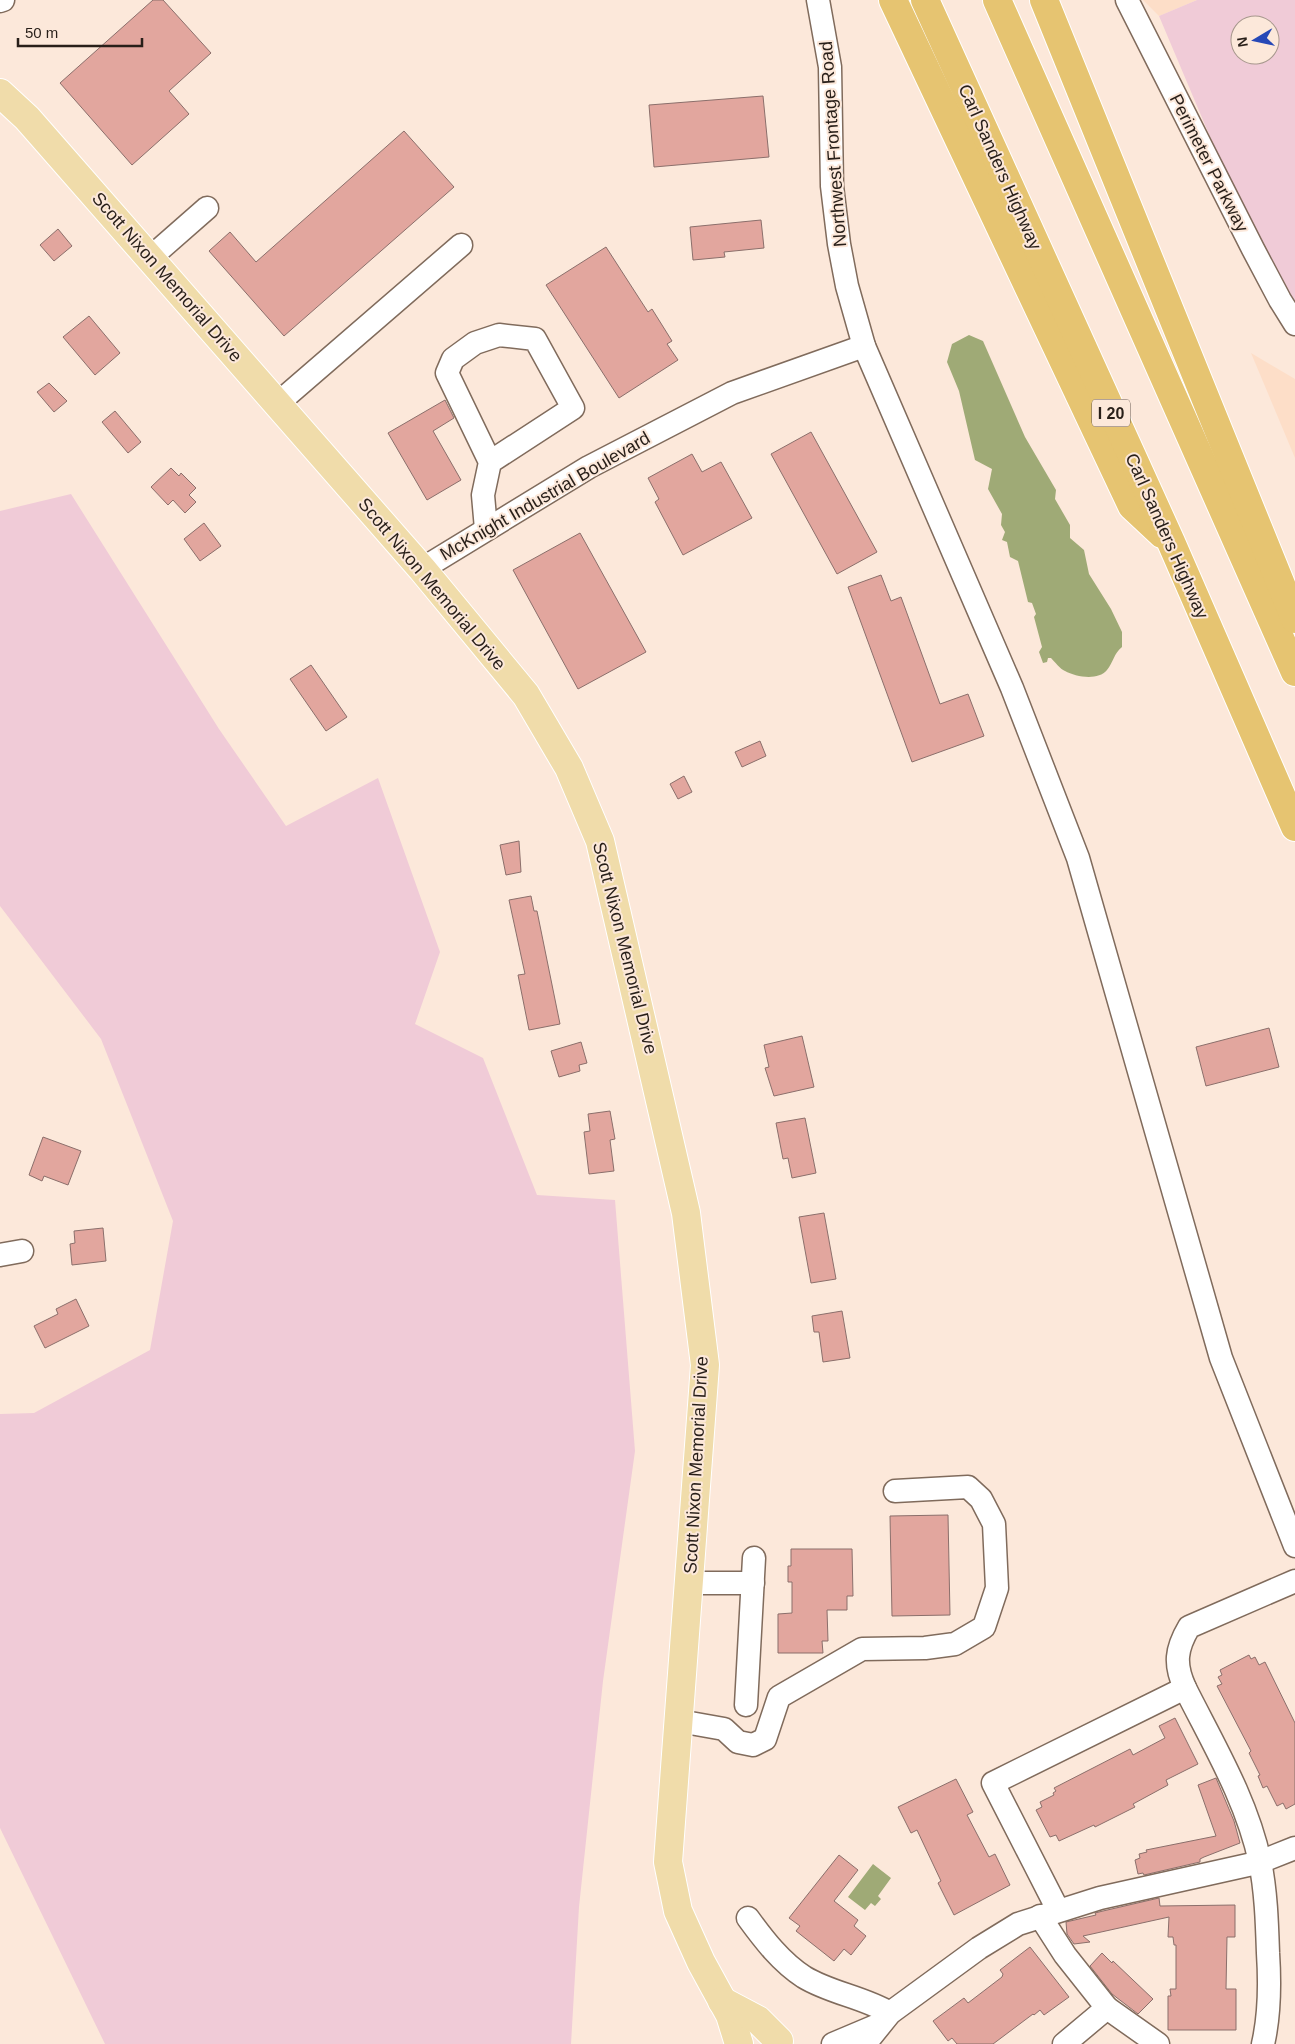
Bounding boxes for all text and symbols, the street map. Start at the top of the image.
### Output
scale bar [18,15,141,47]
north arrow [1230,15,1280,65]
text: 50 m [25,24,58,41]
text: N [1233,36,1251,48]
street label: Northwest Frontage Road [816,40,850,248]
street label: Carl Sanders Highway [954,81,1046,253]
street label: Perimeter Parkway [1166,91,1252,235]
street label: Scott Nixon Memorial Drive [88,188,246,366]
road number: I 20 [1092,399,1130,426]
street label: McKnight Industrial Boulevard [436,428,654,564]
street label: Carl Sanders Highway [1121,450,1213,622]
street label: Scott Nixon Memorial Drive [354,494,510,674]
street label: Scott Nixon Memorial Drive [589,840,661,1056]
street label: Scott Nixon Memorial Drive [680,1356,712,1574]

